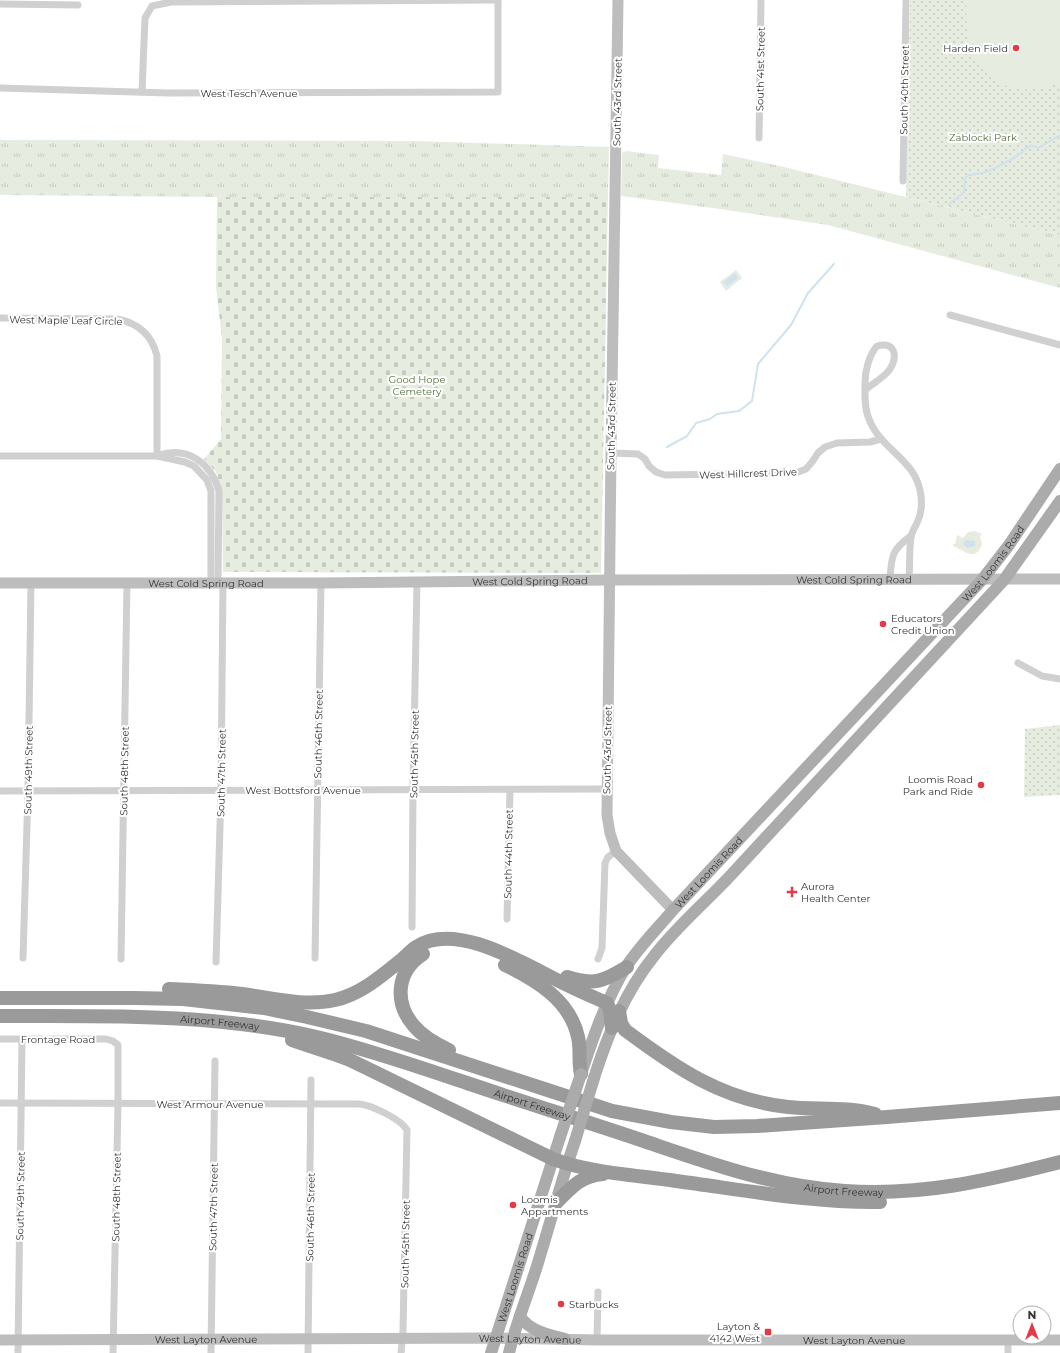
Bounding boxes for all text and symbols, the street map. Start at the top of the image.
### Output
street label: South 41st Street [753,27,768,111]
place label: Harden Field [943,42,1008,55]
marker: Harden Field [1011,43,1021,53]
street label: South 40th Street [897,45,912,135]
street label: South 43rd Street [610,58,625,146]
street label: West Tesch Avenue [201,87,297,100]
park label: Zablocki Park [949,131,1017,144]
street label: West Maple Leaf Circle [9,313,123,328]
park label: Good Hope Cemetery [389,373,445,398]
street label: South 43rd Street [604,382,619,470]
street label: West Hillcrest Drive [699,465,797,482]
street label: West Loomis Road [959,523,1027,604]
street label: West Cold Spring Road [796,573,912,587]
street label: West Cold Spring Road [472,574,588,588]
street label: West Cold Spring Road [148,577,264,590]
place label: Educators Credit Union [891,612,954,637]
marker: Educators Credit Union [878,619,888,629]
street label: South 46th Street [311,689,326,779]
street label: South 43rd Street [600,706,615,794]
street label: South 45th Street [407,710,422,798]
street label: South 49th Street [21,725,36,815]
street label: South 48th Street [117,726,132,816]
street label: South 47th Street [214,729,229,817]
place label: Loomis Road Park and Ride [903,773,973,798]
marker: Loomis Road Park and Ride [976,780,986,790]
street label: West Bottsford Avenue [245,784,361,797]
street label: South 44th Street [501,809,516,899]
street label: West Loomis Road [672,834,746,911]
place label: Aurora Health Center [801,880,871,905]
marker: Aurora Health Center [786,886,798,898]
street label: Airport Freeway [180,1013,261,1033]
street label: Frontage Road [21,1033,95,1046]
street label: Airport Freeway [492,1086,572,1124]
street label: West Armour Avenue [156,1098,264,1111]
street label: South 49th Street [13,1151,28,1241]
street label: South 48th Street [109,1152,124,1242]
street label: South 47th Street [206,1163,221,1251]
street label: South 46th Street [303,1172,318,1262]
street label: Airport Freeway [803,1181,884,1199]
place label: Loomis Appartments [521,1193,588,1218]
street label: South 45th Street [398,1200,413,1288]
marker: Loomis Appartments [508,1200,518,1210]
street label: West Loomis Road [495,1231,536,1324]
place label: Starbucks [569,1298,619,1311]
marker: Starbucks [556,1299,566,1309]
north arrow [1012,1305,1052,1345]
text: N [1028,1308,1036,1322]
place label: Layton & 4142 West [710,1320,760,1345]
marker: Layton & 4142 West [763,1327,773,1337]
street label: West Layton Avenue [479,1332,581,1347]
street label: West Layton Avenue [155,1333,257,1346]
street label: West Layton Avenue [803,1334,905,1347]

